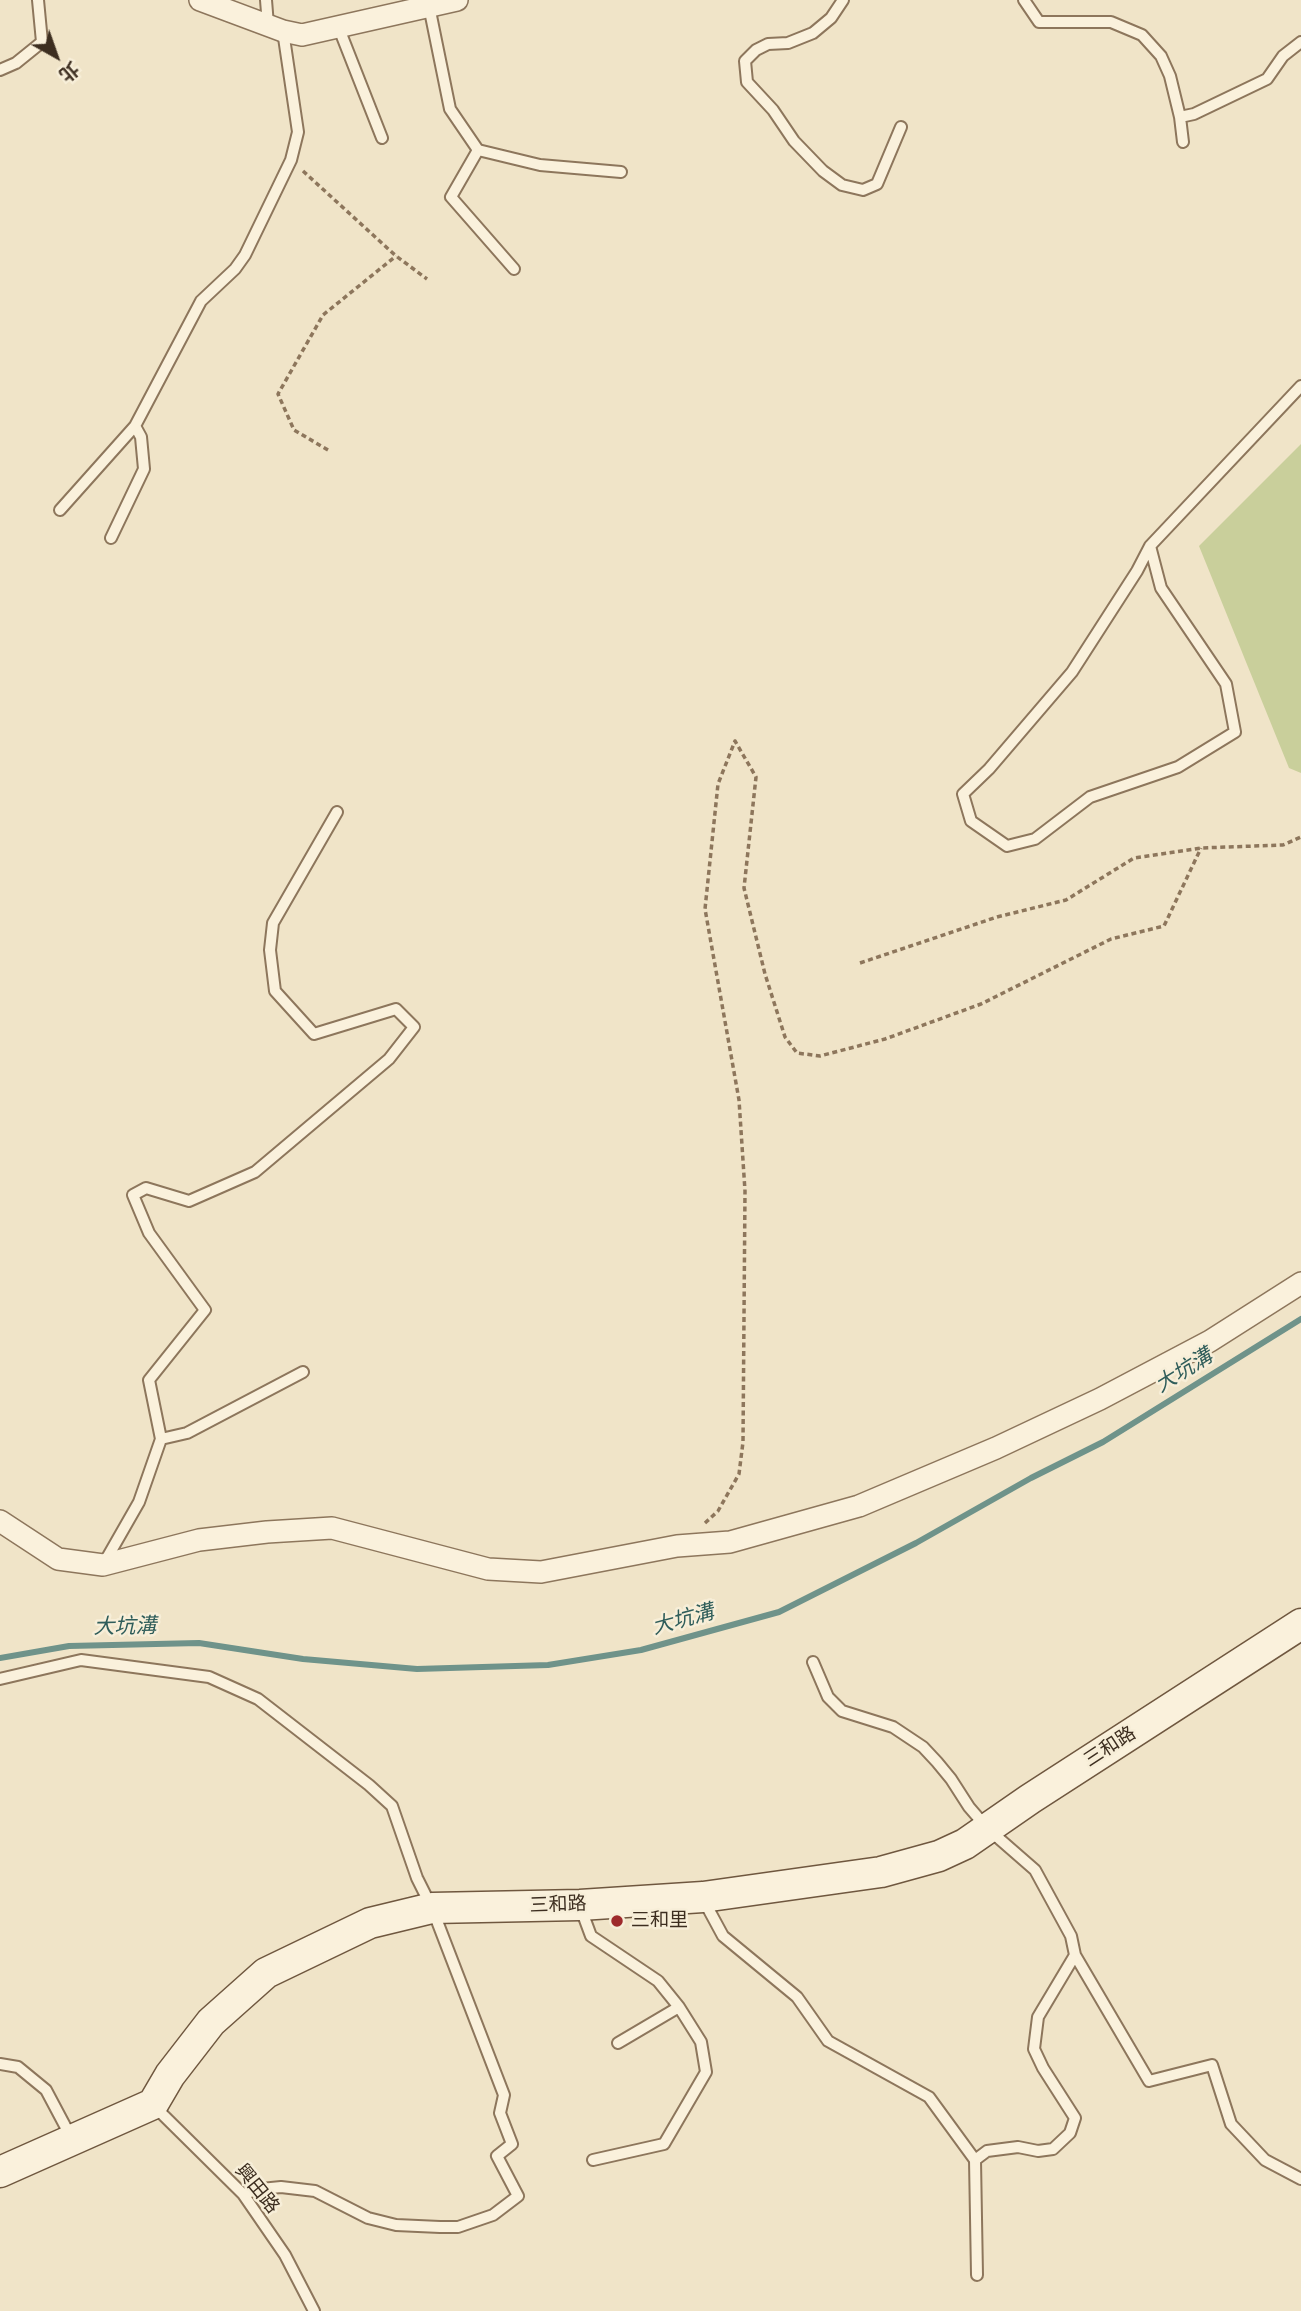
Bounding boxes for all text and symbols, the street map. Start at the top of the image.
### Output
north arrow [21,21,91,91]
text: 北 [55,57,85,87]
water label: 大坑溝 [1151,1344,1217,1398]
water label: 大坑溝 [649,1600,717,1640]
water label: 大坑溝 [93,1614,157,1640]
street label: 三和路 [1080,1722,1140,1772]
street label: 三和路 [529,1893,587,1917]
place label: 三和里 [631,1910,688,1932]
marker: 三和里 [609,1913,625,1929]
street label: 興田路 [230,2160,284,2218]

